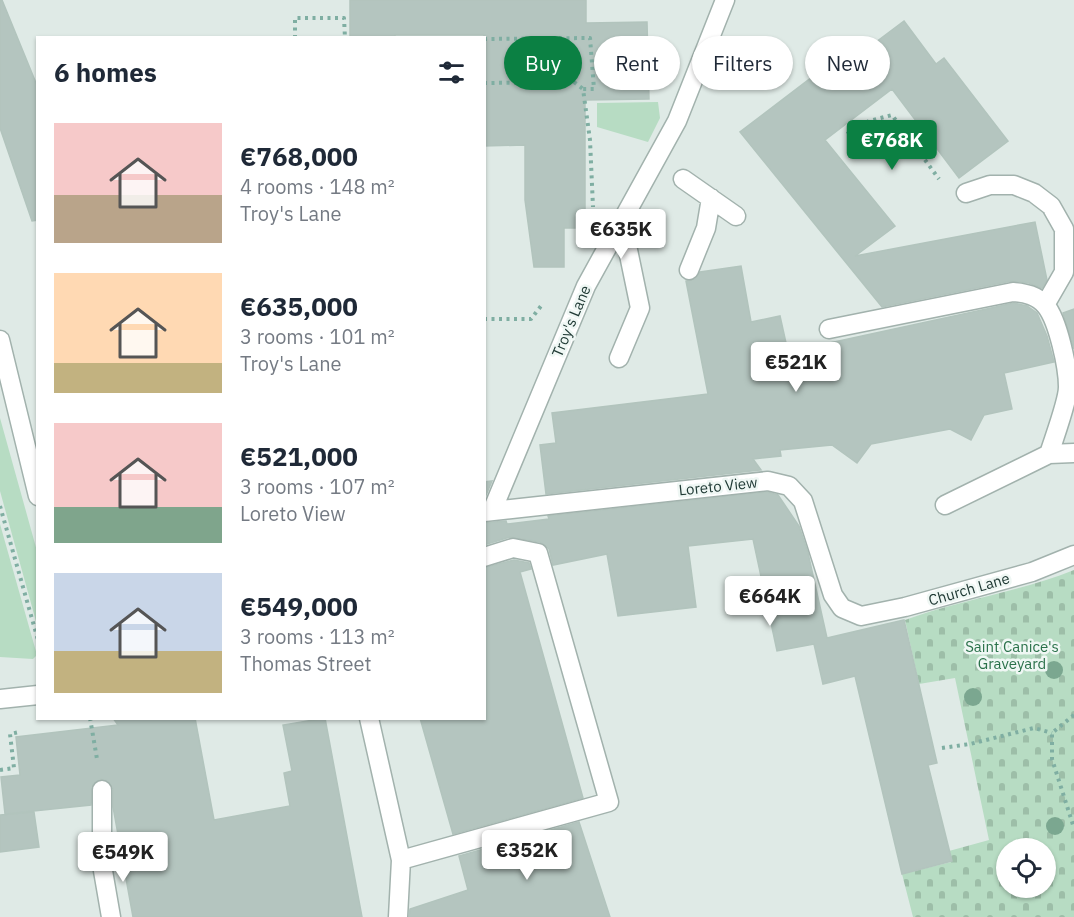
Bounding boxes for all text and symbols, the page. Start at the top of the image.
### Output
chip: Buy [504,36,582,90]
chip: Rent [594,36,680,90]
chip: Filters [692,36,793,90]
chip: New [805,36,890,90]
text: 6 homes [54,55,157,89]
icon: filters [435,56,468,89]
pin: €768K [850,120,934,171]
text: €768K [861,126,923,153]
text: €768,000 [240,139,358,173]
icon: home [102,147,174,219]
text: 4 rooms · 148 m² [240,173,395,200]
text: Troy's Lane [240,200,342,227]
pin: €635K [579,209,663,260]
text: €635K [590,215,652,242]
street label: Troy's Lane [547,282,595,360]
text: €635,000 [240,289,358,323]
icon: home [102,297,174,369]
text: 3 rooms · 101 m² [240,323,395,350]
pin: €521K [754,342,838,393]
text: €521K [765,348,827,375]
text: Troy's Lane [240,350,342,377]
text: €521,000 [240,439,358,473]
icon: home [102,447,174,519]
street label: Loreto View [678,472,759,500]
text: 3 rooms · 107 m² [240,473,395,500]
text: Loreto View [240,500,346,527]
street label: Church Lane [926,568,1012,610]
pin: €664K [728,576,812,627]
text: €664K [739,582,801,609]
text: €549,000 [240,589,358,623]
icon: home [102,597,174,669]
text: 3 rooms · 113 m² [240,623,395,650]
park label: Saint Canice's Graveyard [965,637,1059,673]
text: Thomas Street [240,650,371,677]
pin: €352K [485,830,569,881]
pin: €549K [81,832,165,883]
text: €352K [496,836,558,863]
text: €549K [92,838,154,865]
map controls [996,838,1056,898]
button: locate [996,838,1056,898]

